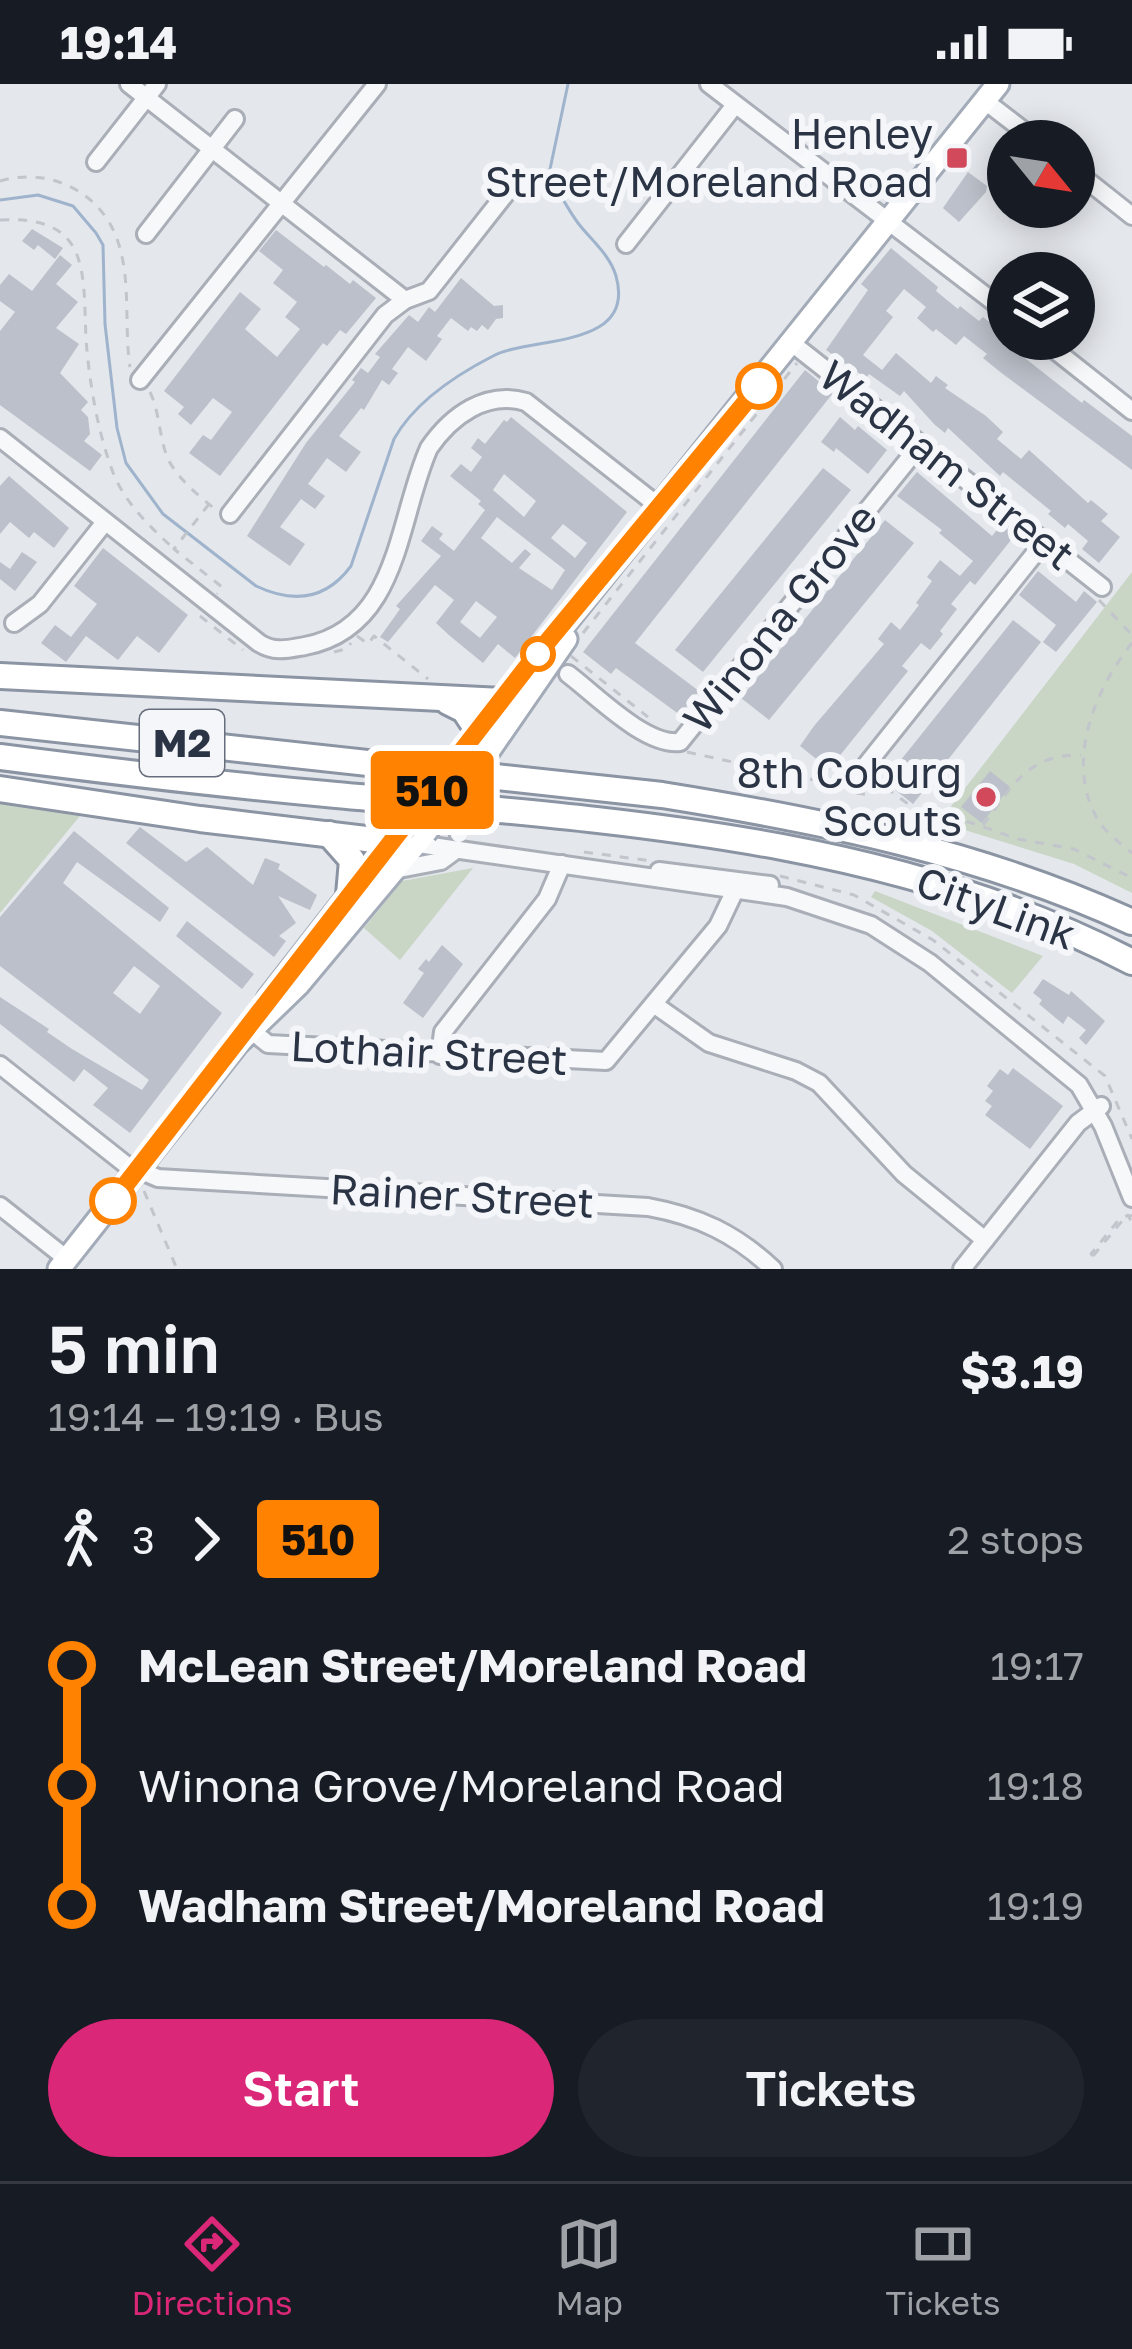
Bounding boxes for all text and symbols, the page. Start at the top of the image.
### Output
text: 19:14 [60,15,177,69]
place label: Henley Street/Moreland Road [485,108,933,206]
north arrow [987,120,1095,228]
map controls [987,120,1095,360]
marker: Henley Street/Moreland Road [944,145,970,171]
button: layers [987,252,1095,360]
street label: Wadham Street [810,349,1085,579]
unlabelled marker [737,364,781,408]
street label: Winona Grove [672,493,887,742]
unlabelled marker [522,638,554,670]
road number: M2 [140,710,224,776]
place label: 8th Coburg Scouts [736,747,962,845]
line badge: 510 [363,751,501,829]
text: 510 [395,765,469,815]
marker: 8th Coburg Scouts [973,784,999,810]
street label: CityLink [910,855,1083,959]
street label: Lothair Street [289,1020,569,1084]
street label: Rainer Street [329,1163,595,1227]
unlabelled marker [91,1179,135,1223]
text: 5 min [48,1308,220,1388]
text: $3.19 [960,1344,1084,1398]
text: 19:14 – 19:19 · Bus [48,1393,383,1440]
icon: walk [48,1506,114,1572]
icon: forward [173,1506,239,1572]
text: 510 [281,1514,355,1564]
text: 3 [132,1516,155,1563]
text: 2 stops [947,1516,1084,1563]
text: McLean Street/Moreland Road [138,1638,807,1692]
text: 19:17 [990,1642,1084,1689]
text: Winona Grove/Moreland Road [138,1758,785,1812]
text: 19:18 [987,1762,1084,1809]
text: Wadham Street/Moreland Road [138,1878,825,1932]
text: 19:19 [987,1882,1084,1929]
button: Start [48,2019,554,2157]
button: Tickets [578,2019,1084,2157]
tab: Directions [131,2211,293,2322]
tab: Map [555,2211,623,2322]
tab: Tickets [885,2211,1001,2322]

